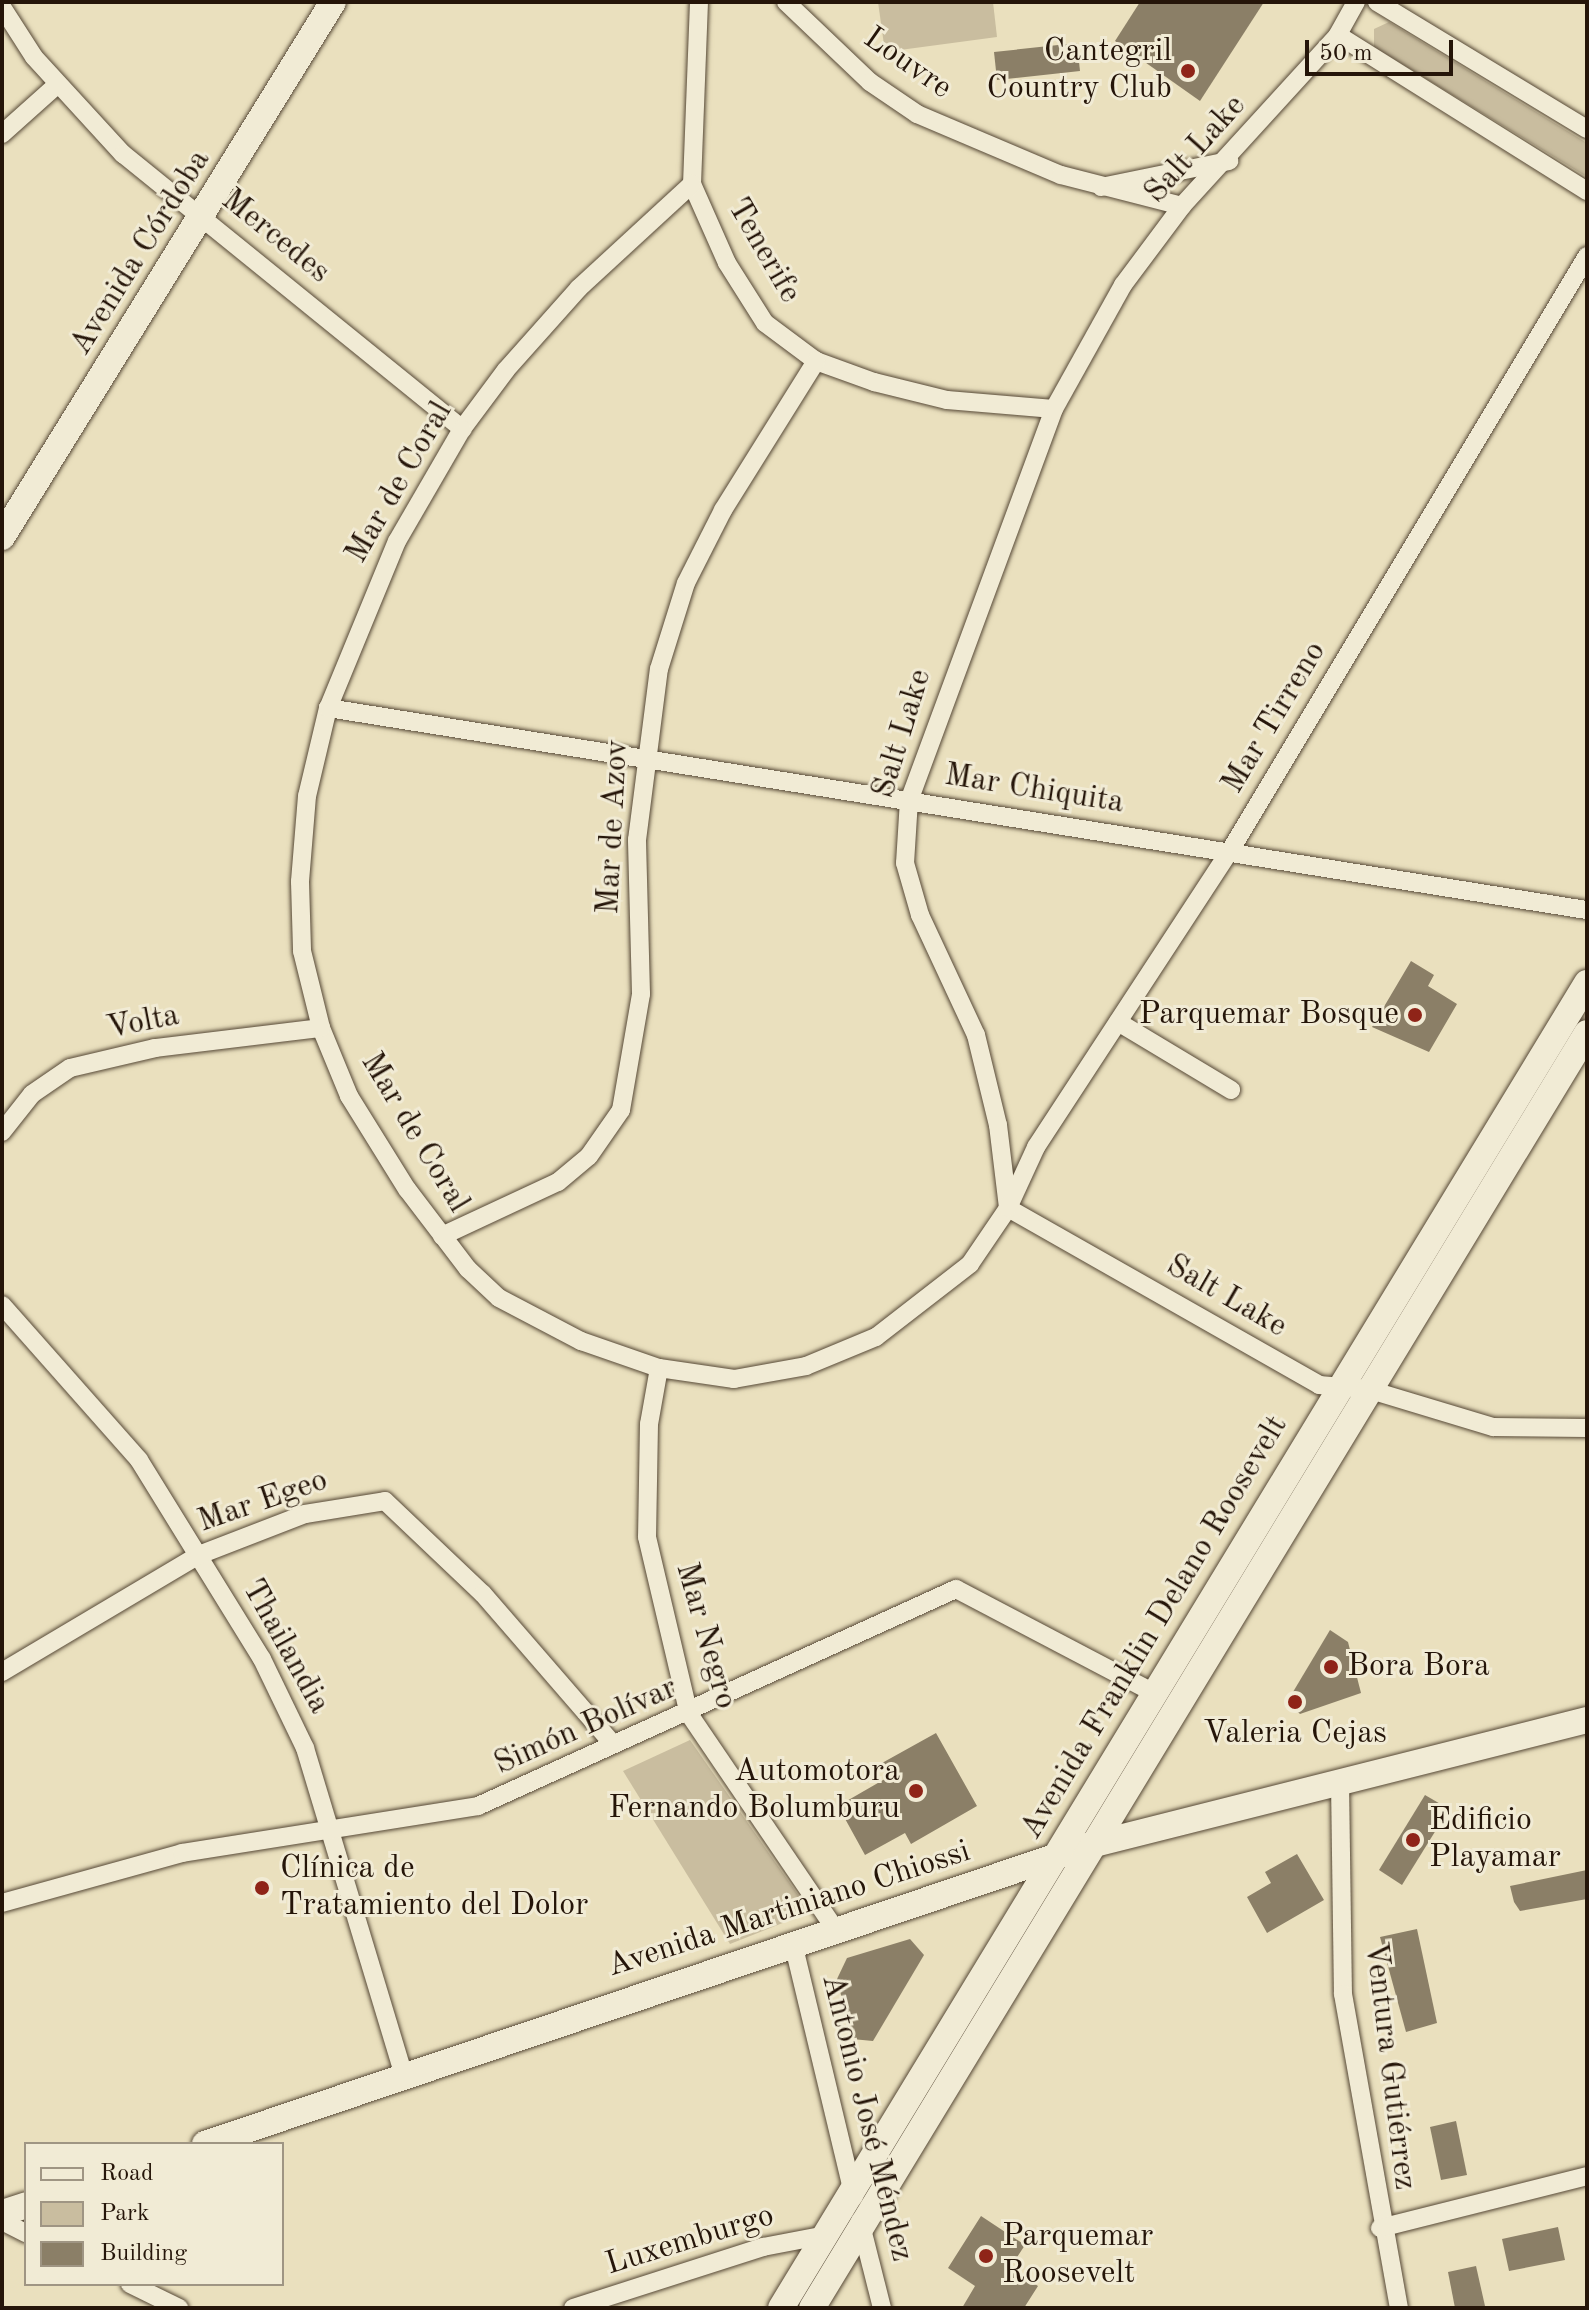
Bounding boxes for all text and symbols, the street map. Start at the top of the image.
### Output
street label: Louvre [855,20,959,108]
scale bar [1309,24,1457,74]
place label: Cantegril Country Club [987,34,1172,109]
text: 50 m [1319,42,1373,66]
marker: Cantegril Country Club [1179,62,1197,80]
street label: Salt Lake [1137,88,1255,212]
street label: Avenida Córdoba [62,143,220,363]
street label: Mercedes [213,182,337,292]
street label: Tenerife [718,192,808,310]
street label: Mar de Coral [338,395,462,571]
street label: Mar Tirreno [1215,635,1335,801]
street label: Salt Lake [865,665,941,803]
street label: Mar de Azov [590,739,638,915]
street label: Mar Chiquita [942,757,1126,823]
place label: Parquemar Bosque [1139,996,1399,1034]
street label: Volta [103,997,183,1049]
marker: Parquemar Bosque [1406,1006,1424,1024]
street label: Mar de Coral [351,1046,477,1220]
street label: Salt Lake [1159,1247,1293,1347]
street label: Avenida Franklin Delano Roosevelt [1013,1409,1297,1847]
street label: Mar Egeo [193,1462,333,1542]
street label: Mar Negro [666,1558,744,1714]
street label: Thailandia [232,1573,338,1721]
place label: Bora Bora [1347,1648,1490,1686]
marker: Bora Bora [1322,1658,1340,1676]
street label: Simón Bolívar [489,1670,683,1784]
marker: Valeria Cejas [1286,1693,1304,1711]
place label: Valeria Cejas [1203,1715,1387,1753]
place label: Automotora Fernando Bolumburu [608,1754,900,1829]
marker: Automotora Fernando Bolumburu [907,1782,925,1800]
place label: Edificio Playamar [1429,1803,1561,1878]
marker: Edificio Playamar [1404,1831,1422,1849]
street label: Avenida Martiniano Chiossi [603,1833,975,1987]
place label: Clínica de Tratamiento del Dolor [280,1851,588,1926]
marker: Clínica de Tratamiento del Dolor [251,1877,273,1899]
street label: Ventura Gutiérrez [1355,1940,1423,2192]
street label: Antonio José Méndez [812,1970,920,2266]
legend [24,2142,284,2286]
text: Road [100,2162,153,2186]
street label: Luxemburgo [601,2197,779,2285]
text: Park [100,2202,149,2226]
place label: Parquemar Roosevelt [1002,2219,1153,2294]
text: Building [100,2242,187,2266]
marker: Parquemar Roosevelt [977,2247,995,2265]

